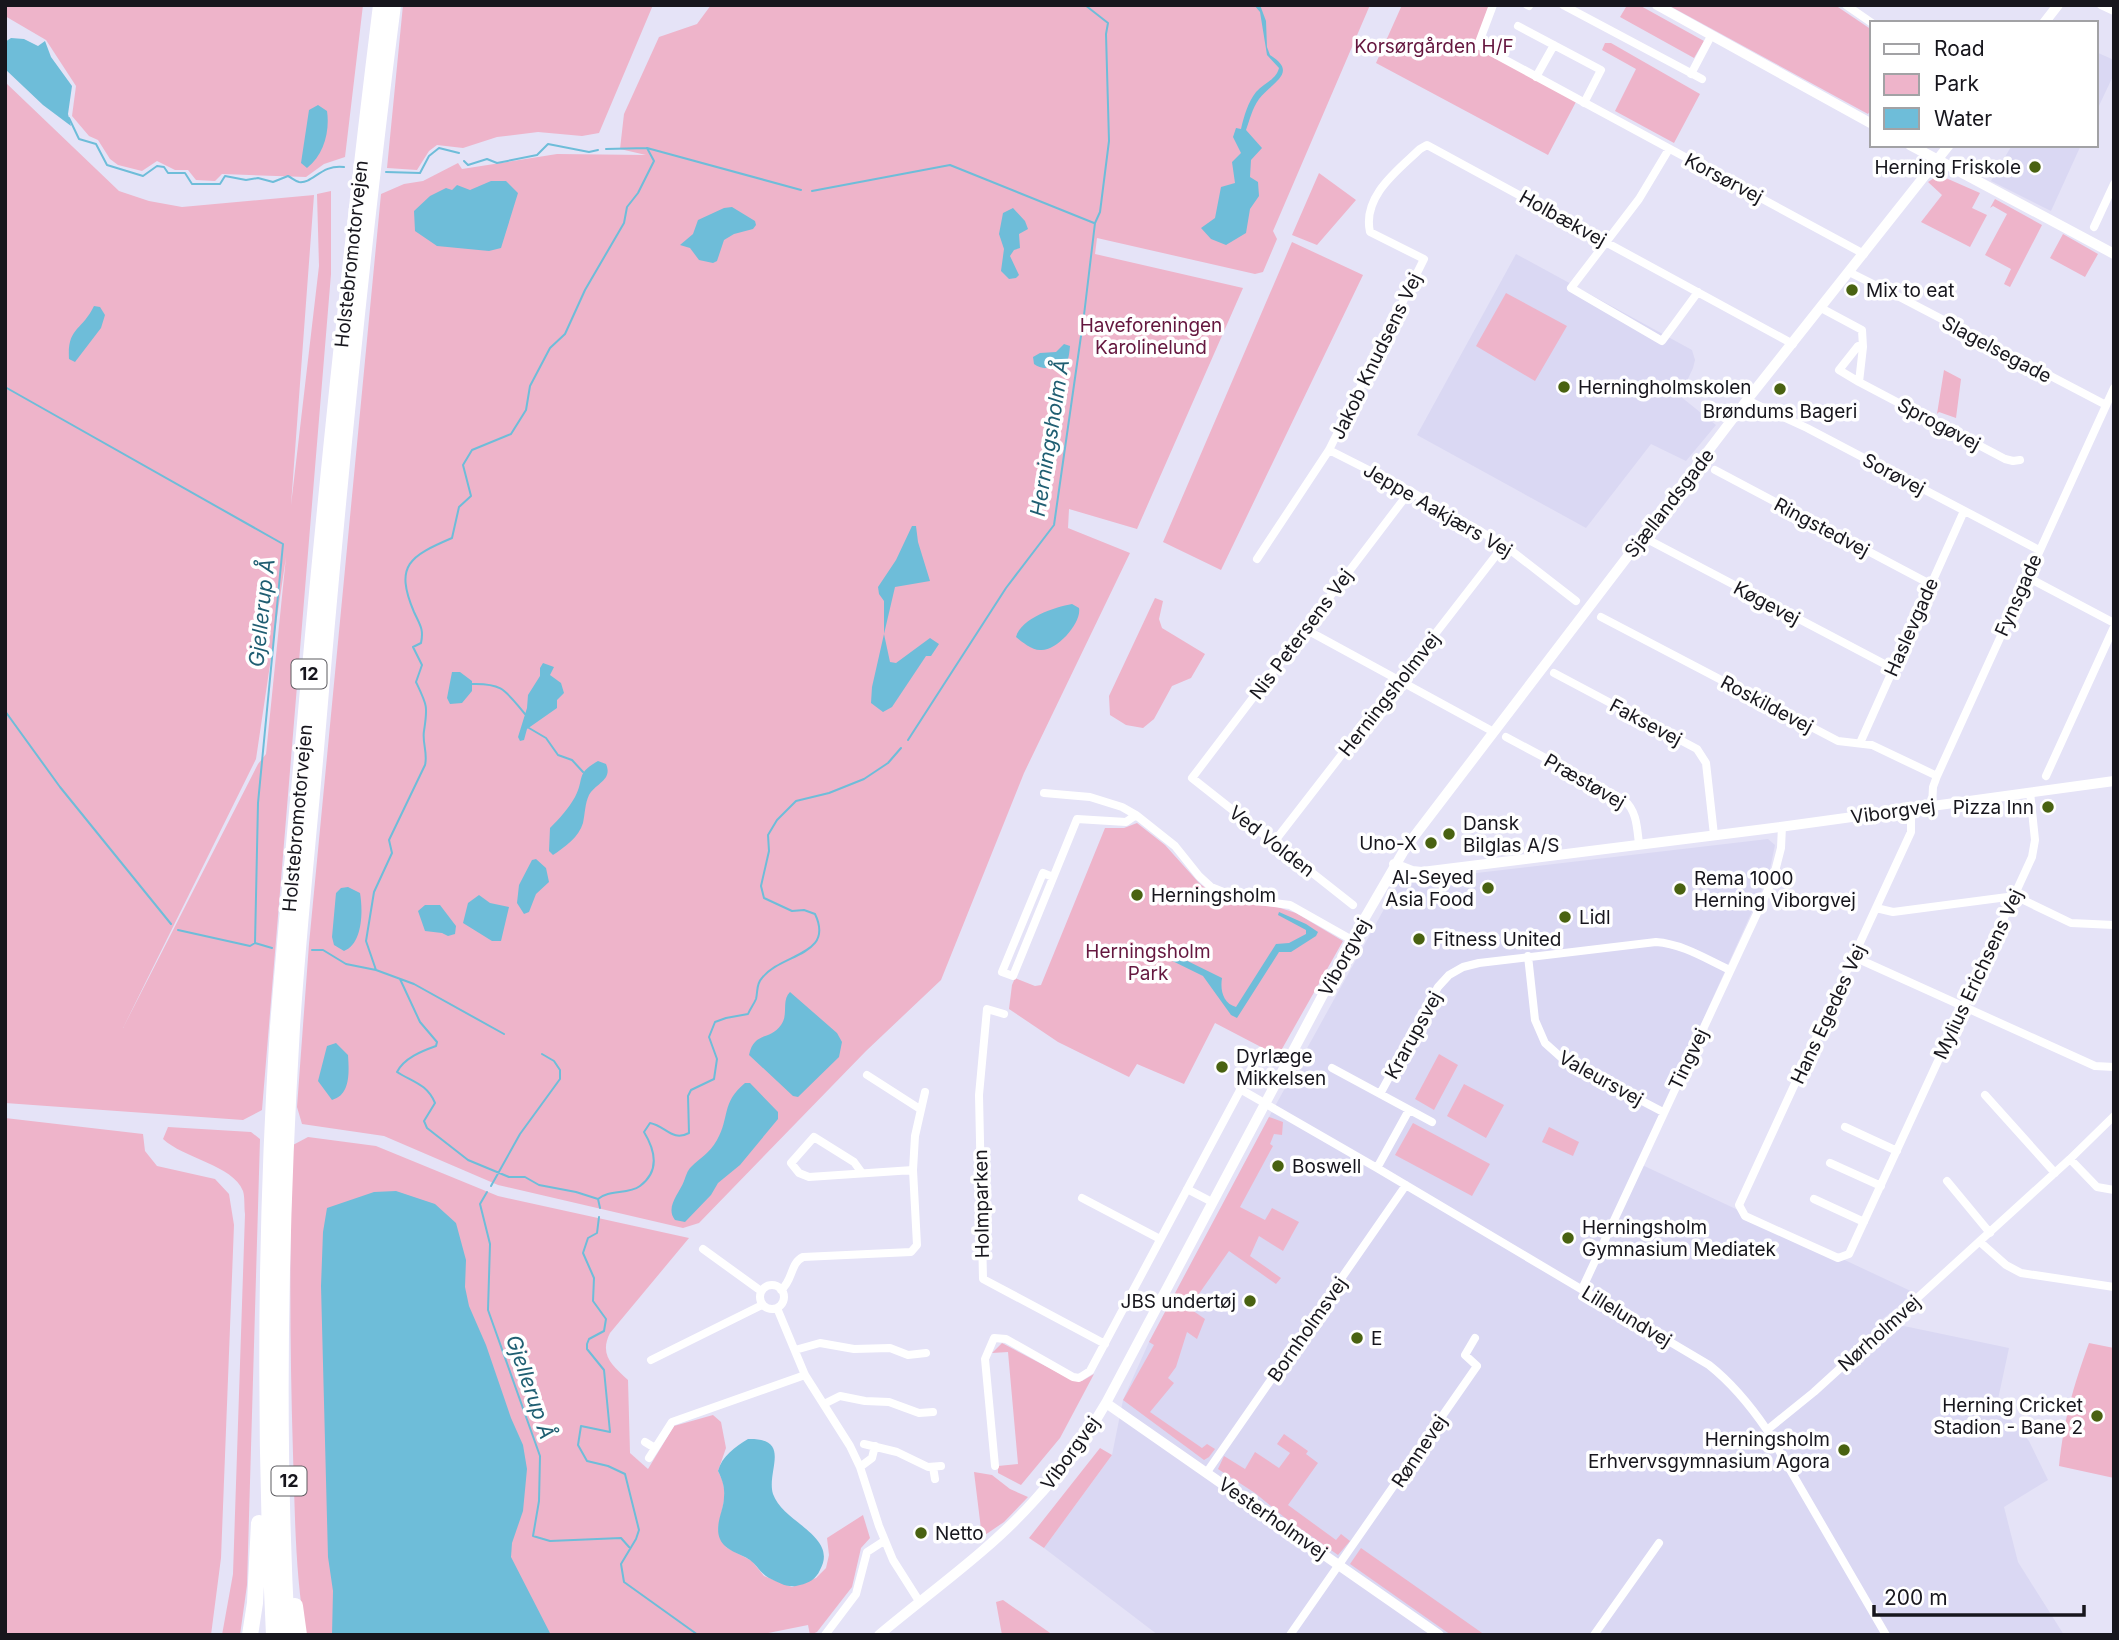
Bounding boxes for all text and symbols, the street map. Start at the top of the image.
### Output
legend [1870,21,2098,147]
park label: Korsørgården H/F [1354,35,1514,58]
text: Road [1934,36,1985,61]
text: Park [1934,71,1979,96]
text: Water [1934,106,1992,131]
street label: Korsørvej [1681,148,1767,209]
place label: Herning Friskole [1874,156,2021,179]
street label: Holstebromotorvejen [330,159,373,349]
marker: Herning Friskole [2027,159,2043,175]
street label: Holbækvej [1515,185,1610,252]
street label: Jakob Knudsens Vej [1326,269,1427,443]
place label: Mix to eat [1866,279,1954,302]
marker: Mix to eat [1844,282,1860,298]
street label: Slagelsegade [1938,311,2056,388]
park label: Haveforeningen Karolinelund [1080,314,1222,359]
water label: Herningsholm Å [1023,357,1074,518]
place label: Herningholmskolen [1578,376,1752,399]
marker: Herningholmskolen [1556,379,1572,395]
marker: Brøndums Bageri [1772,381,1788,397]
street label: Sprogøvej [1893,393,1984,456]
place label: Brøndums Bageri [1703,400,1857,423]
street label: Sjællandsgade [1620,444,1719,562]
street label: Sorøvej [1859,448,1929,500]
street label: Jeppe Aakjærs Vej [1359,458,1516,562]
street label: Ringstedvej [1770,493,1873,562]
street label: Fynsgade [1990,551,2047,640]
water label: Gjellerup Å [241,557,280,668]
street label: Nis Petersens Vej [1245,565,1358,704]
street label: Haslevgade [1880,574,1943,680]
street label: Køgevej [1730,576,1804,630]
street label: Herningsholmvej [1334,628,1445,761]
road number: 12 [292,660,326,688]
street label: Roskildevej [1717,671,1817,738]
street label: Faksevej [1606,694,1686,751]
street label: Holstebromotorvejen [278,723,317,913]
street label: Præstøvej [1540,749,1629,814]
street label: Viborgvej [1849,794,1937,829]
place label: Pizza Inn [1953,796,2034,819]
marker: Pizza Inn [2040,799,2056,815]
street label: Ved Volden [1224,801,1319,882]
place label: Dansk Bilglas A/S [1463,812,1559,857]
marker: Dansk Bilglas A/S [1441,826,1457,842]
place label: Uno-X [1359,832,1417,855]
marker: Uno-X [1423,835,1439,851]
place label: Al-Seyed Asia Food [1385,866,1474,911]
place label: Rema 1000 Herning Viborgvej [1694,867,1856,912]
marker: Al-Seyed Asia Food [1480,880,1496,896]
marker: Rema 1000 Herning Viborgvej [1672,881,1688,897]
place label: Herningsholm [1151,884,1276,907]
street label: Mylius Erichsens Vej [1929,886,2028,1063]
marker: Herningsholm [1129,887,1145,903]
place label: Lidl [1579,906,1611,929]
marker: Lidl [1557,909,1573,925]
street label: Viborgvej [1314,914,1375,1000]
place label: Fitness United [1433,928,1561,951]
marker: Fitness United [1411,931,1427,947]
park label: Herningsholm Park [1085,940,1211,985]
street label: Hans Egedes Vej [1786,941,1871,1088]
street label: Krarupsvej [1380,987,1447,1083]
street label: Tingvej [1664,1025,1713,1094]
place label: Dyrlæge Mikkelsen [1236,1045,1326,1090]
street label: Valeursvej [1555,1046,1647,1111]
marker: Dyrlæge Mikkelsen [1214,1059,1230,1075]
street label: Holmparken [969,1149,994,1259]
place label: Boswell [1292,1155,1361,1178]
marker: Boswell [1270,1158,1286,1174]
place label: Herningsholm Gymnasium Mediatek [1582,1216,1776,1261]
marker: Herningsholm Gymnasium Mediatek [1560,1230,1576,1246]
street label: Bornholmsvej [1263,1273,1352,1386]
street label: Lillelundvej [1578,1281,1676,1352]
place label: JBS undertøj [1121,1290,1236,1313]
street label: Nørholmvej [1833,1290,1925,1376]
marker: JBS undertøj [1242,1293,1258,1309]
place label: E [1371,1327,1382,1350]
marker: E [1349,1330,1365,1346]
water label: Gjellerup Å [501,1331,562,1442]
place label: Herning Cricket Stadion - Bane 2 [1933,1394,2083,1439]
marker: Herning Cricket Stadion - Bane 2 [2089,1408,2105,1424]
street label: Rønnevej [1387,1411,1452,1492]
street label: Viborgvej [1036,1412,1105,1495]
place label: Herningsholm Erhvervsgymnasium Agora [1588,1428,1830,1473]
marker: Herningsholm Erhvervsgymnasium Agora [1836,1442,1852,1458]
road number: 12 [272,1466,306,1496]
street label: Vesterholmvej [1214,1472,1331,1564]
place label: Netto [935,1522,984,1545]
marker: Netto [913,1525,929,1541]
scale bar [1874,1574,2084,1618]
text: 200 m [1884,1585,1948,1610]

